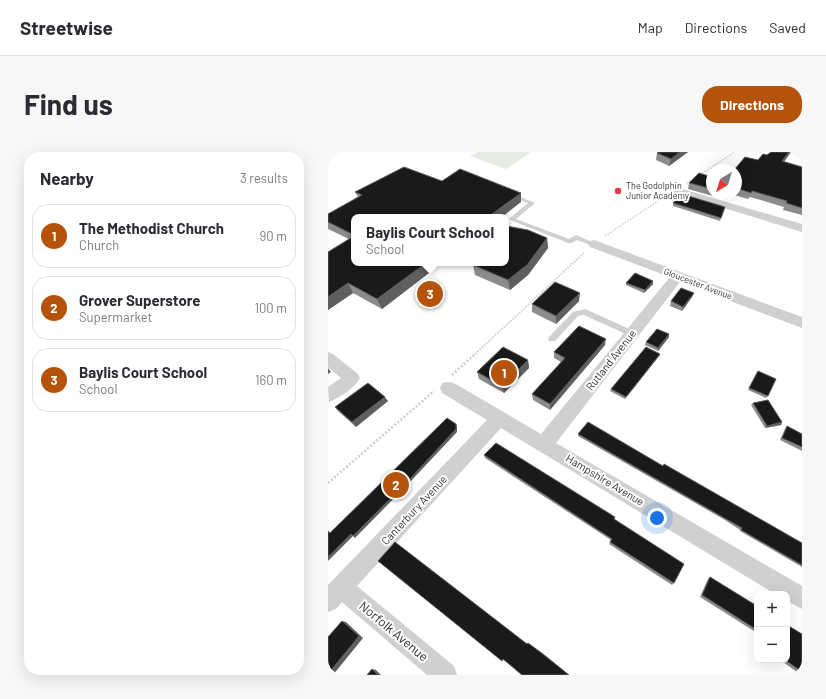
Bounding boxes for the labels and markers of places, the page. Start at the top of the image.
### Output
place label: The Godolphin Junior Academy [626,180,689,201]
marker: The Godolphin Junior Academy [613,186,623,196]
pin: 3 [417,279,443,309]
pin: 1 [491,358,517,388]
pin: 2 [383,470,409,500]

